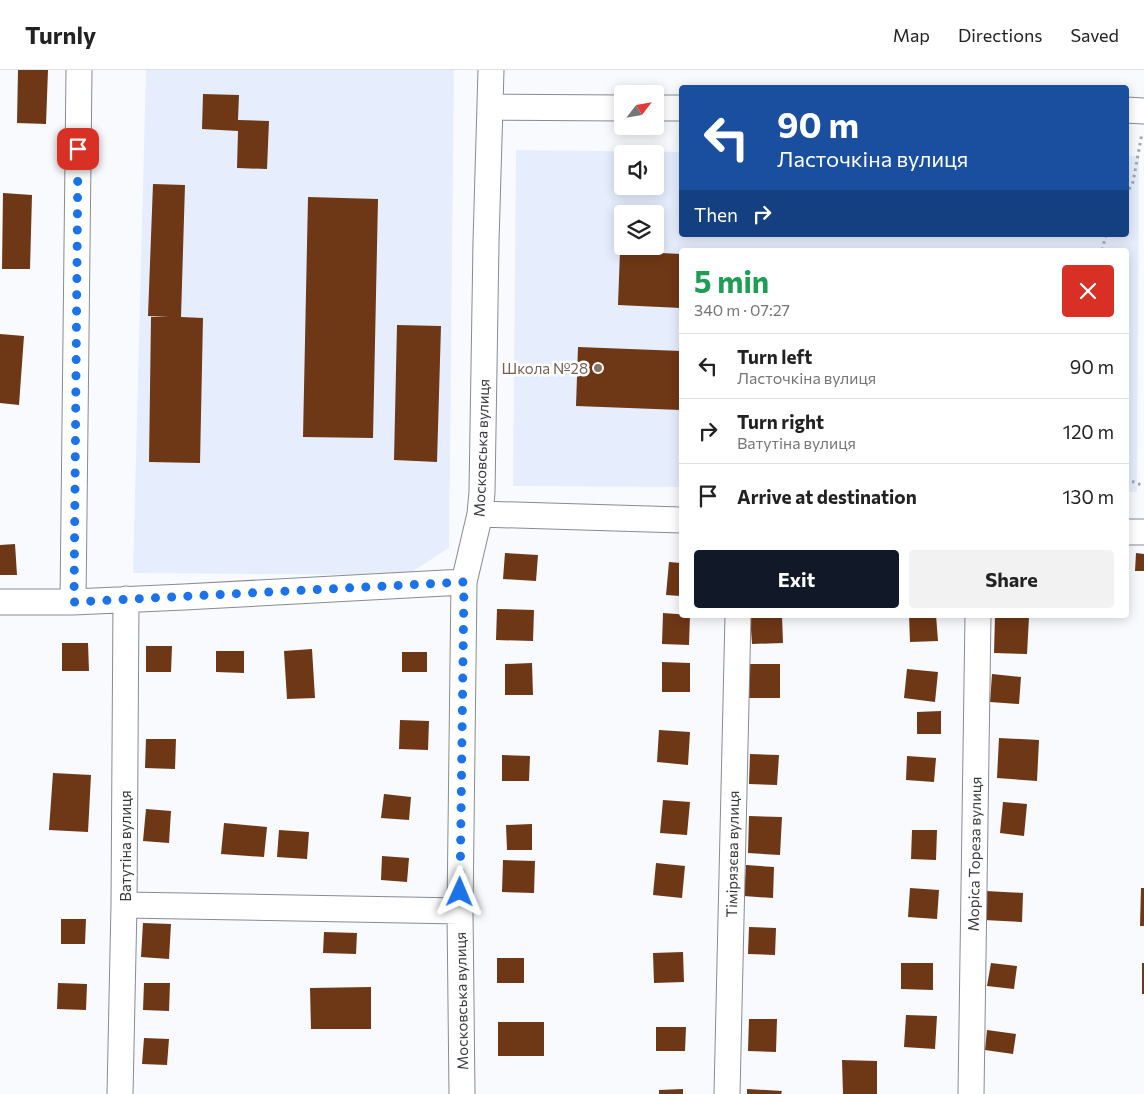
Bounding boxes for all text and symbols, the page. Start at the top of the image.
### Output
text: Turnly [25,20,96,49]
text: Map [893,24,930,46]
text: Directions [958,24,1042,46]
text: Saved [1070,24,1119,46]
north arrow [614,85,664,135]
map controls [614,85,664,255]
text: 90 m [777,102,859,145]
icon: left [694,105,759,170]
pin [57,128,99,170]
icon: arrive [64,135,92,163]
button: sound [614,145,664,195]
text: Ласточкіна вулиця [777,145,968,172]
icon: right [748,200,776,228]
text: Then [694,203,738,226]
button: layers [614,205,664,255]
text: 5 min [694,262,769,299]
button: close [1062,265,1114,317]
text: 340 m · 07:27 [694,300,790,319]
text: Turn left [737,345,812,368]
icon: left [694,352,722,380]
text: 90 m [1070,355,1114,378]
place label: Школа №28 [502,359,588,377]
marker: Школа №28 [592,362,604,374]
text: Ласточкіна вулиця [737,368,876,387]
street label: Московська вулиця [470,379,492,517]
text: Turn right [737,410,824,433]
icon: right [694,417,722,445]
text: 120 m [1063,420,1114,443]
text: Ватутіна вулиця [737,433,856,452]
icon: arrive [694,482,722,510]
text: Arrive at destination [737,485,917,508]
text: 130 m [1062,485,1114,508]
button: Exit [694,550,899,608]
button: Share [909,550,1114,608]
street label: Моріса Тореза вулиця [964,776,984,932]
street label: Ватутіна вулиця [116,790,134,902]
street label: Тімірязєва вулиця [722,790,742,918]
position arrow [433,865,485,917]
street label: Московська вулиця [451,932,471,1070]

